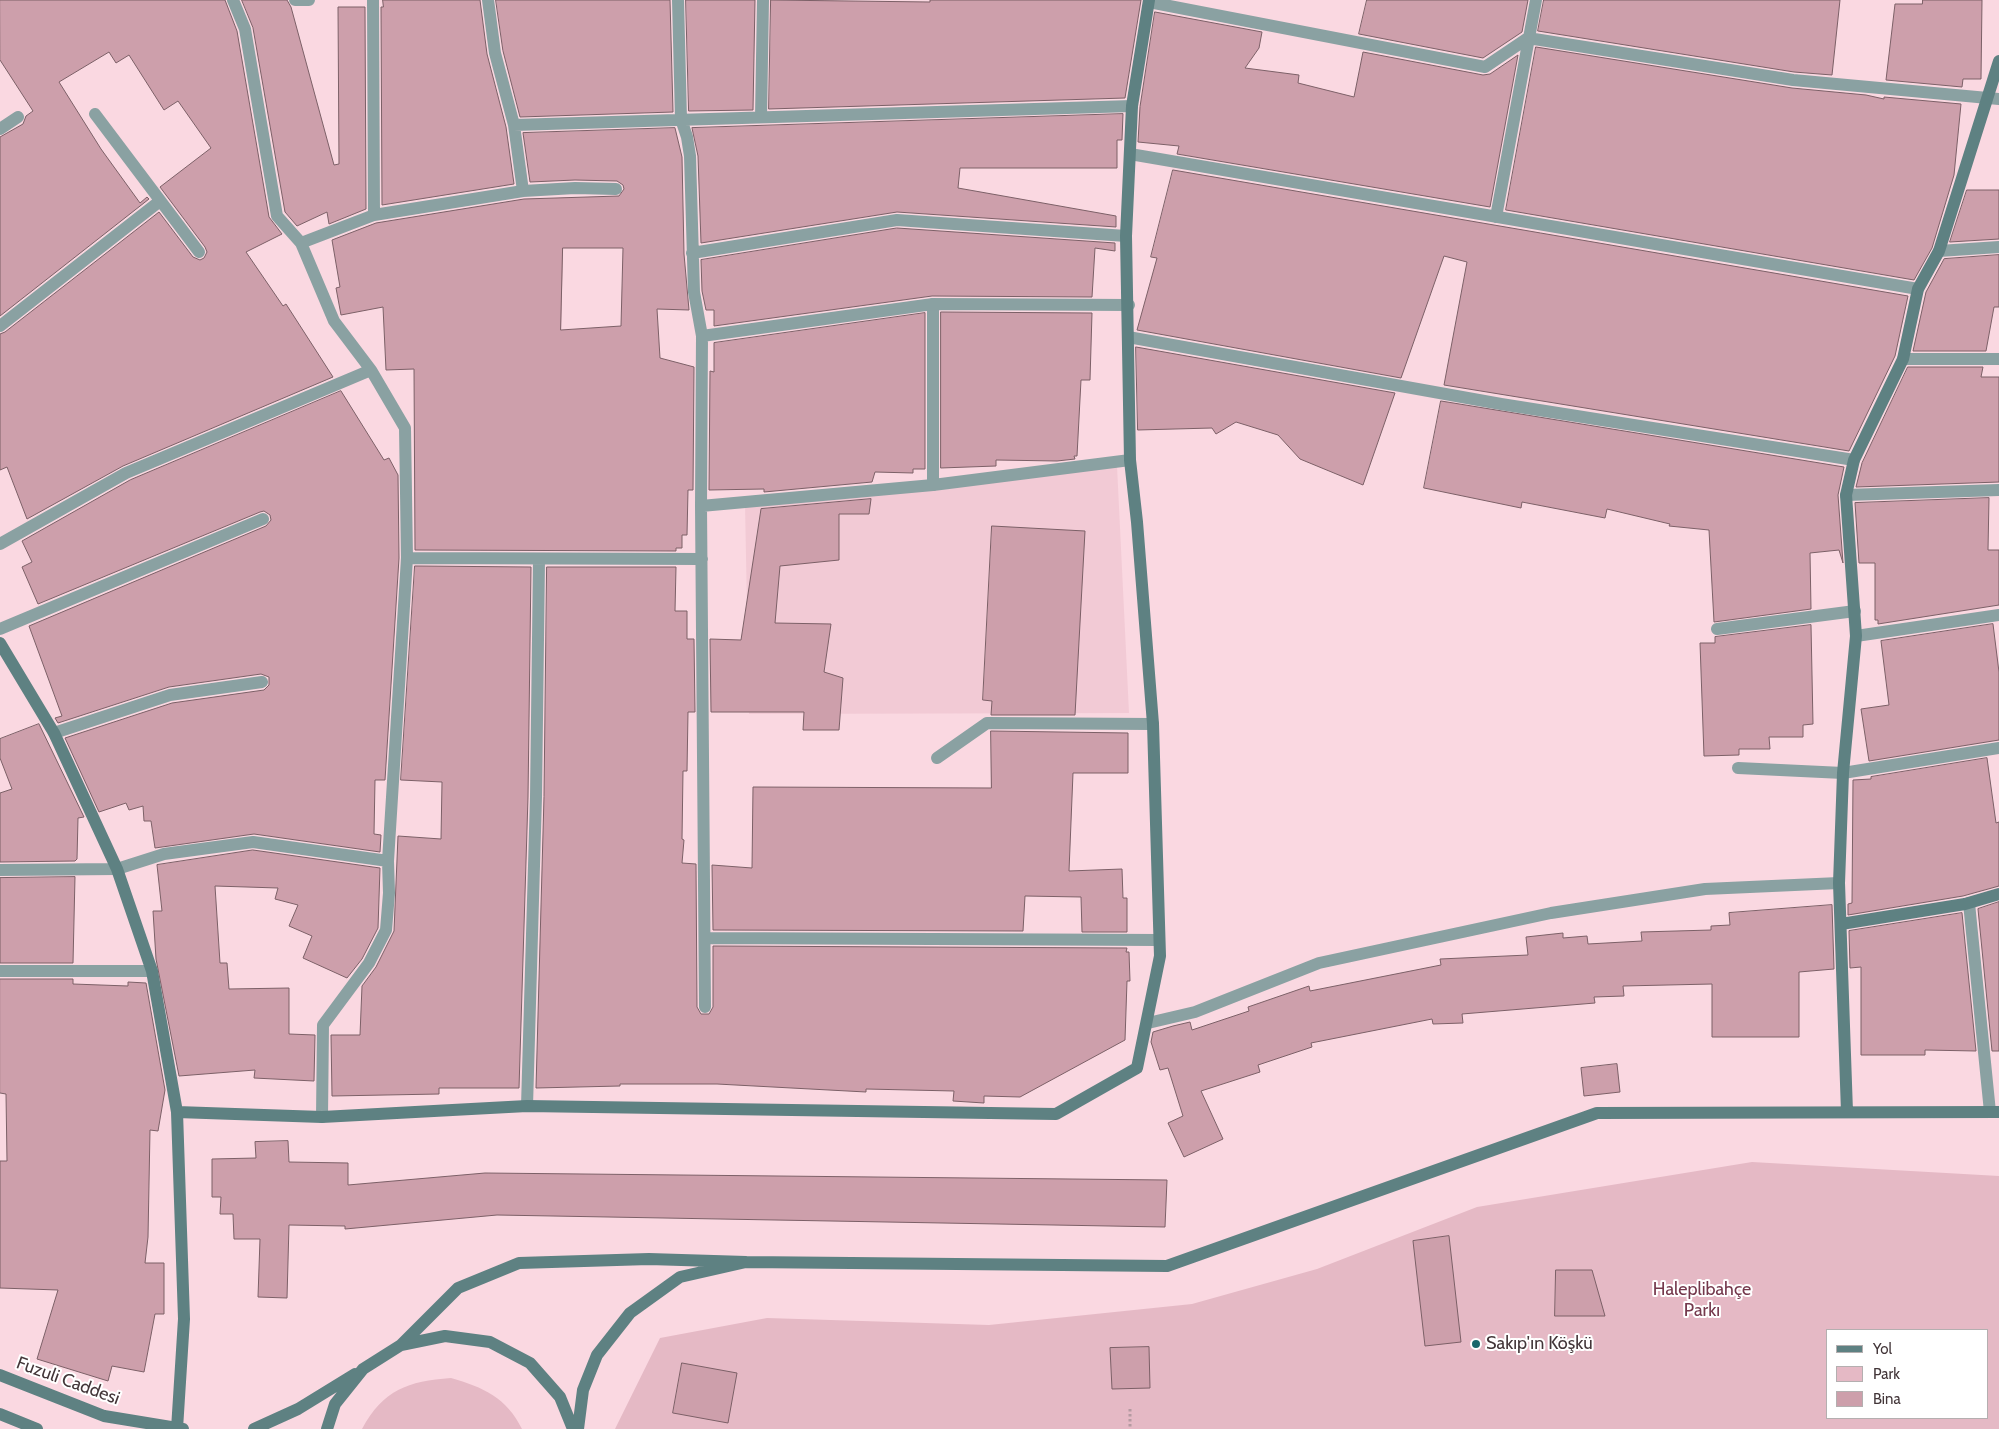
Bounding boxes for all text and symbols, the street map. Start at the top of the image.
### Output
park label: Haleplibahçe Parkı [1653,1279,1751,1322]
legend [1826,1329,1989,1419]
place label: Sakıp'ın Köşkü [1486,1333,1593,1355]
marker: Sakıp'ın Köşkü [1470,1338,1482,1350]
text: Yol [1873,1340,1892,1358]
street label: Fuzuli Caddesi [13,1352,123,1410]
text: Park [1873,1365,1900,1383]
text: Bina [1873,1390,1901,1408]

